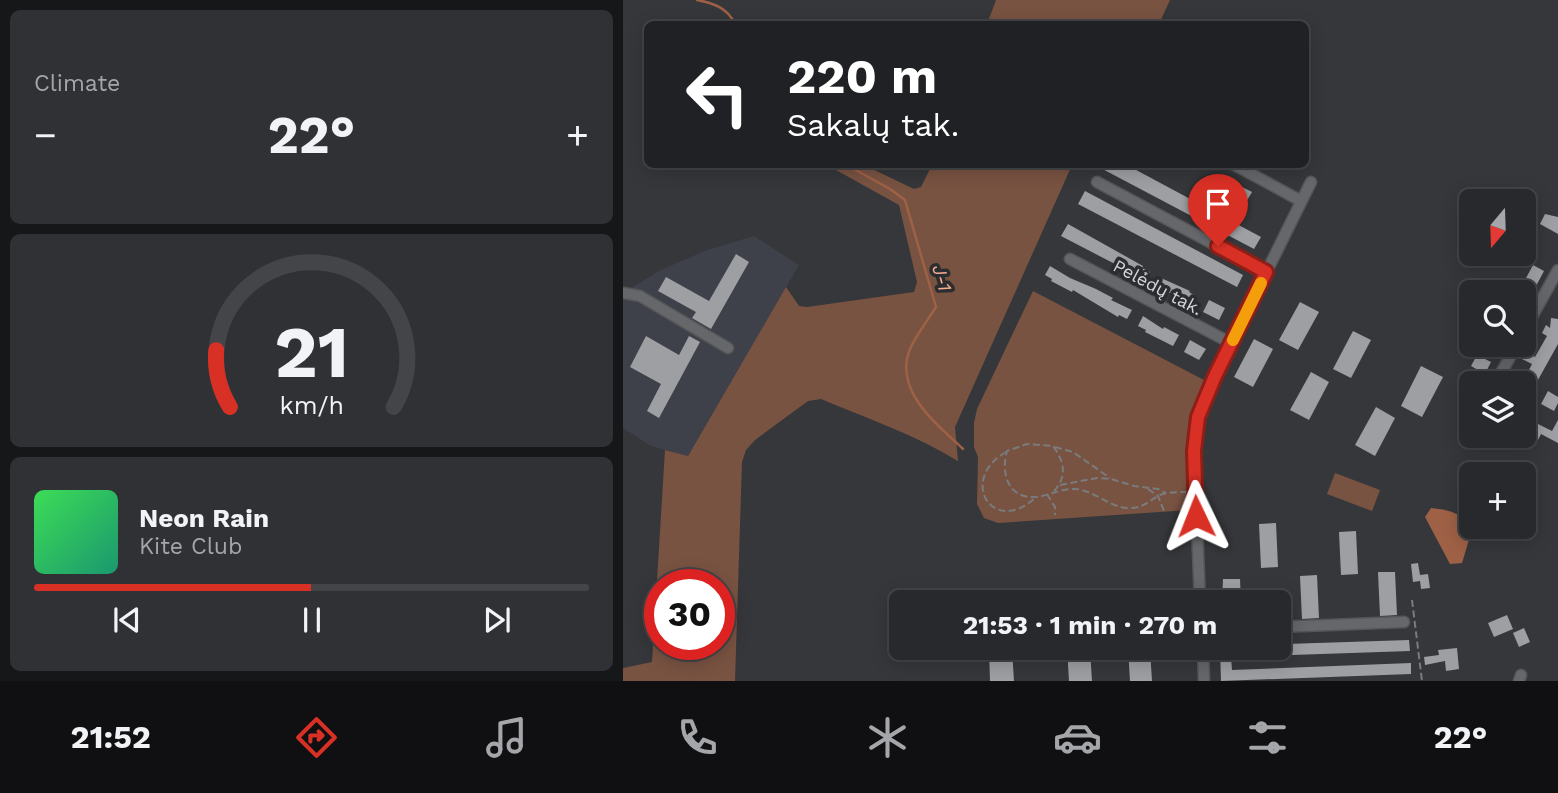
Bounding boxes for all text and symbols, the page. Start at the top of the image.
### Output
text: 220 m [787,47,937,105]
icon: left [672,49,763,140]
text: Climate [34,70,120,97]
text: 22° [268,105,355,166]
text: Sakalų tak. [787,106,959,144]
text: − [34,113,57,157]
text: + [566,113,589,157]
pin [1188,174,1248,246]
icon: arrive [1199,185,1237,223]
north arrow [1459,189,1537,266]
map controls [1459,189,1536,539]
street label: Pelėdų tak. [1110,255,1206,319]
water label: J-1 [927,262,957,294]
button: search [1459,280,1536,357]
text: 21 [274,309,349,395]
button: layers [1459,371,1536,448]
text: km/h [279,390,344,419]
button: + [1459,462,1536,539]
position arrow [1159,479,1233,553]
text: Neon Rain [139,503,269,533]
text: Kite Club [139,533,242,560]
speed limit sign: 30 [644,569,735,660]
icon: previous [108,601,146,639]
icon: pause [293,601,331,639]
icon: next [478,601,516,639]
text: 21:53 · 1 min · 270 m [963,610,1217,640]
icon: directions [292,713,341,762]
icon: music [482,713,531,762]
icon: phone [673,713,722,762]
icon: climate [863,713,912,762]
icon: car [1053,713,1102,762]
icon: filters [1243,713,1292,762]
text: 21:52 [71,718,151,756]
text: 22° [1433,718,1487,756]

